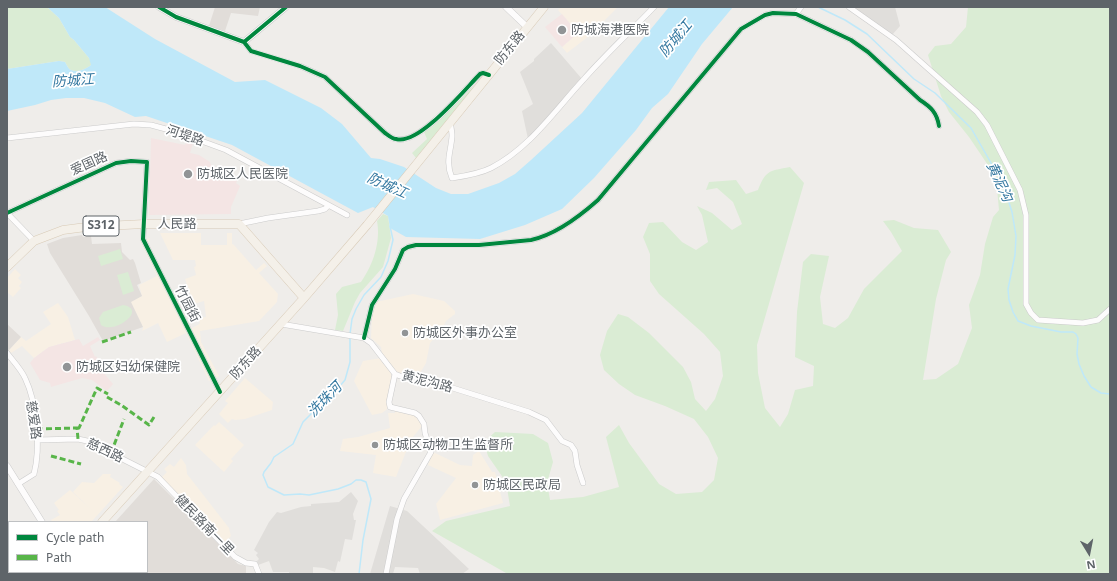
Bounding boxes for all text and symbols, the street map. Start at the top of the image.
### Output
water label: 防城江 [656,18,696,60]
place label: 防城海港医院 [571,22,649,38]
marker: 防城海港医院 [556,24,568,36]
street label: 防东路 [492,28,528,68]
water label: 防城江 [51,71,95,91]
street label: 河堤路 [164,122,206,150]
street label: 爱国路 [68,149,110,179]
water label: 黄泥沟 [983,159,1015,205]
place label: 防城区人民医院 [197,166,288,182]
marker: 防城区人民医院 [182,168,194,180]
water label: 防城江 [364,170,410,202]
road number: S312 [83,216,119,236]
street label: 人民路 [158,216,196,232]
street label: 竹园街 [171,283,203,325]
place label: 防城区外事办公室 [413,325,517,341]
marker: 防城区外事办公室 [400,328,410,338]
street label: 防东路 [227,343,265,383]
place label: 防城区妇幼保健院 [76,359,180,375]
marker: 防城区妇幼保健院 [61,361,73,373]
street label: 黄泥沟路 [400,368,454,396]
water label: 洗珠河 [304,379,346,421]
street label: 慈爱路 [23,400,43,440]
street label: 慈西路 [84,436,126,466]
place label: 防城区动物卫生监督所 [383,437,513,453]
marker: 防城区动物卫生监督所 [370,440,380,450]
place label: 防城区民政局 [483,477,561,493]
marker: 防城区民政局 [470,480,480,490]
street label: 健民路南一里 [171,492,237,558]
legend [8,521,148,573]
text: Cycle path [46,529,104,546]
north arrow [1069,533,1109,573]
text: Path [46,549,72,566]
text: N [1085,557,1097,573]

